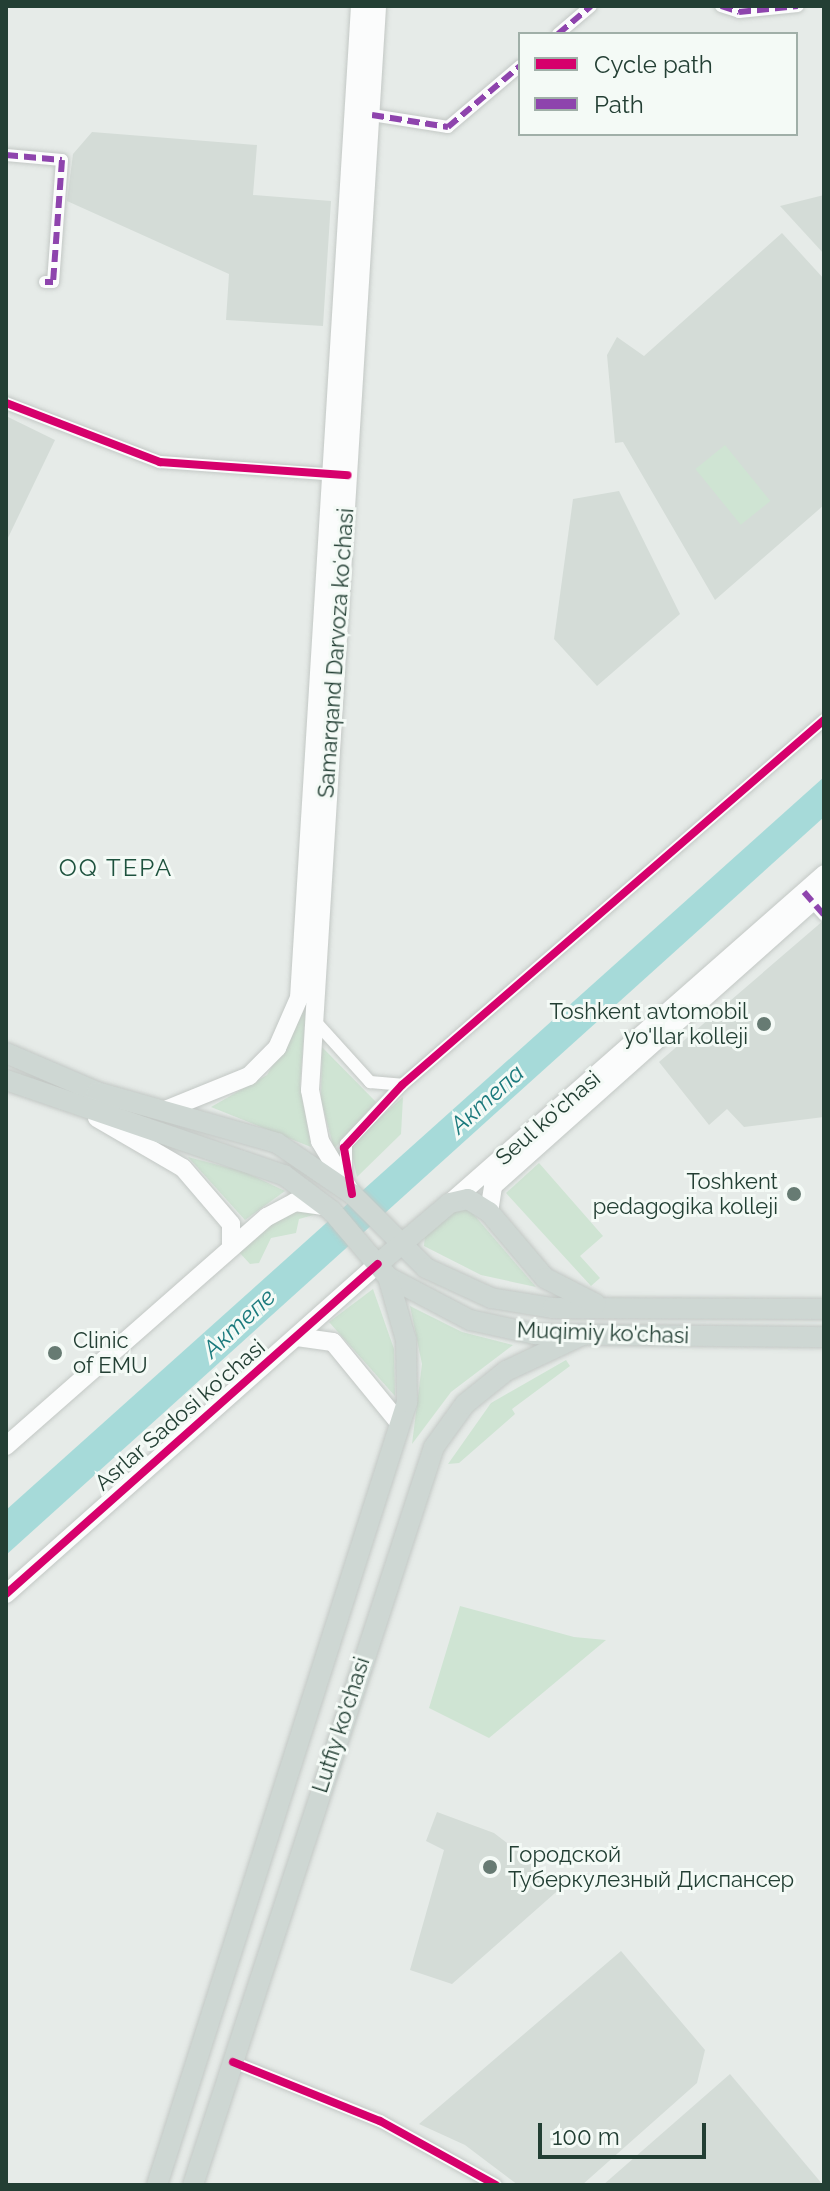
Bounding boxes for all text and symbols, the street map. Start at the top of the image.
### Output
legend [518,32,798,136]
text: Cycle path [594,50,713,79]
text: Path [594,90,644,119]
street label: Samarqand Darvoza koʻchasi [313,507,359,799]
district label: OQ TEPA [58,854,174,882]
place label: Toshkent avtomobil yo'llar kolleji [550,998,748,1050]
marker: Toshkent avtomobil yo'llar kolleji [755,1015,773,1033]
water label: Актепа [444,1058,530,1140]
street label: Seul ko'chasi [490,1065,606,1171]
place label: Toshkent pedagogika kolleji [593,1168,778,1220]
marker: Toshkent pedagogika kolleji [785,1185,803,1203]
water label: Актепе [197,1282,281,1364]
street label: Muqimiy ko'chasi [516,1317,690,1349]
place label: Clinic of EMU [73,1327,148,1378]
street label: Asrlar Sadosi ko‘chasi [89,1334,271,1496]
marker: Clinic of EMU [44,1342,66,1364]
street label: Lutfiy ko'chasi [307,1654,375,1796]
place label: Городской Туберкулезный Диспансер [508,1841,794,1892]
marker: Городской Туберкулезный Диспансер [479,1856,501,1878]
scale bar [542,2107,710,2157]
text: 100 m [552,2122,620,2151]

